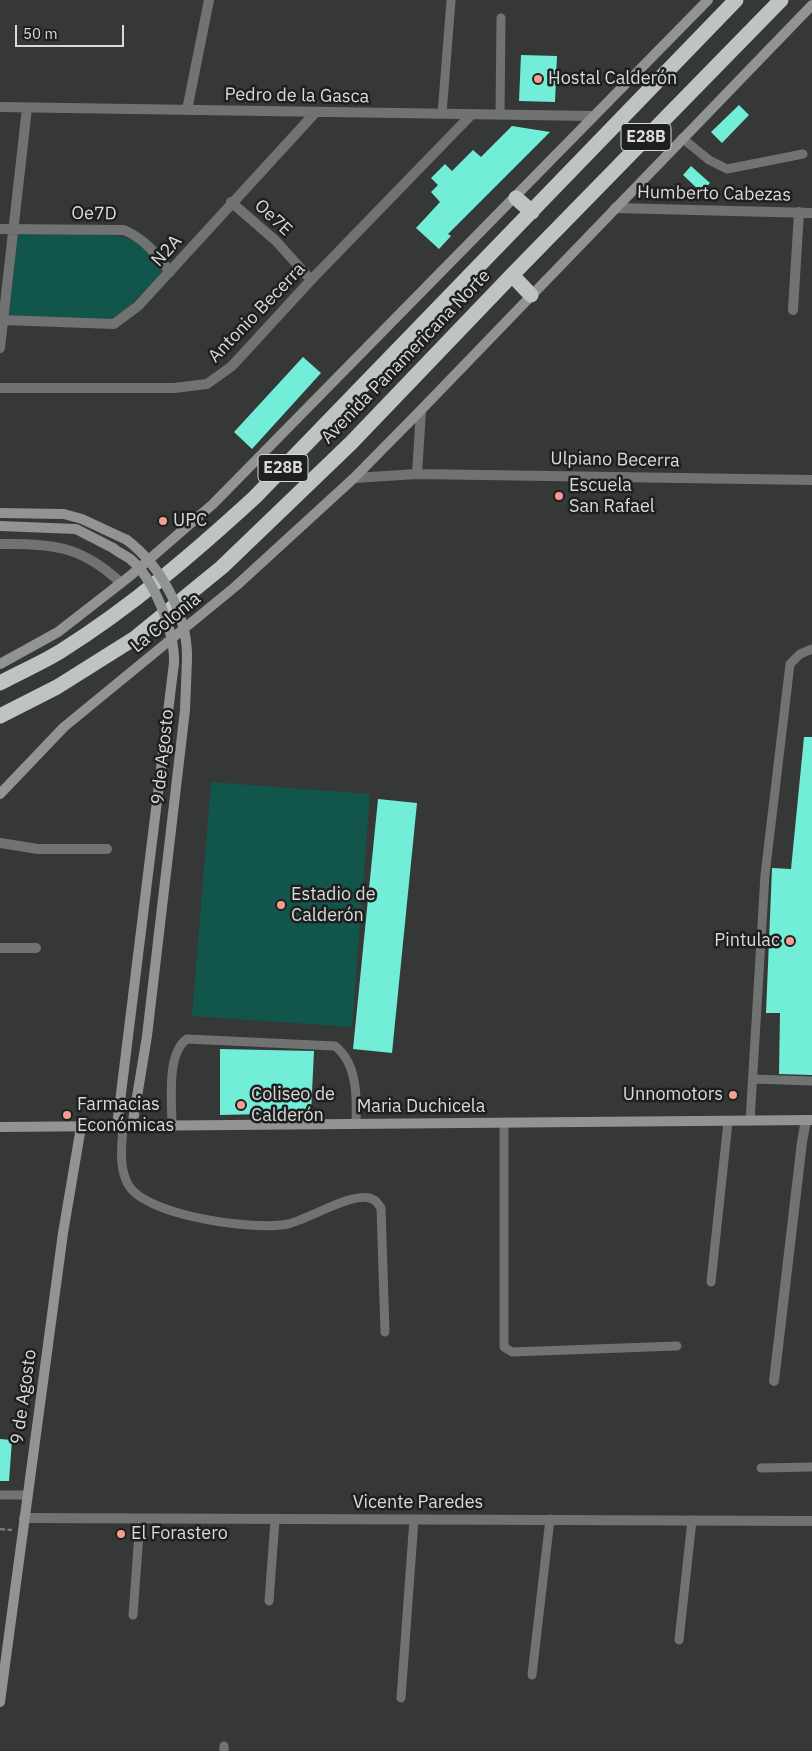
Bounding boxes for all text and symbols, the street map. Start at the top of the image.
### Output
scale bar [18,15,126,47]
text: 50 m [23,24,58,43]
place label: Hostal Calderón [548,68,677,90]
marker: Hostal Calderón [532,73,544,85]
street label: Pedro de la Gasca [225,84,369,108]
road number: E28B [621,124,671,150]
street label: Humberto Cabezas [637,182,791,206]
street label: Oe7E [250,195,296,241]
street label: Oe7D [71,203,117,225]
street label: N2A [147,231,187,271]
street label: Antonio Becerra [204,259,310,367]
street label: Avenida Panamericana Norte [317,265,495,449]
street label: Ulpiano Becerra [550,448,680,472]
road number: E28B [258,454,308,482]
place label: Escuela San Rafael [569,475,655,518]
marker: Escuela San Rafael [553,490,565,502]
place label: UPC [173,510,207,532]
marker: UPC [157,515,169,527]
street label: La Colonia [127,588,205,658]
street label: 9 de Agosto [147,708,179,806]
place label: Estadio de Calderón [291,884,376,926]
marker: Estadio de Calderón [275,899,287,911]
place label: Pintulac [714,930,780,952]
marker: Pintulac [784,935,796,947]
place label: Coliseo de Calderón [251,1084,335,1126]
place label: Unnomotors [623,1084,723,1106]
marker: Unnomotors [727,1089,739,1101]
place label: Farmacias Económicas [77,1094,174,1136]
street label: Maria Duchicela [357,1096,485,1118]
marker: Coliseo de Calderón [235,1099,247,1111]
marker: Farmacias Económicas [61,1109,73,1121]
street label: 9 de Agosto [7,1348,41,1446]
street label: Vicente Paredes [353,1492,483,1514]
place label: El Forastero [131,1523,228,1545]
marker: El Forastero [115,1528,127,1540]

